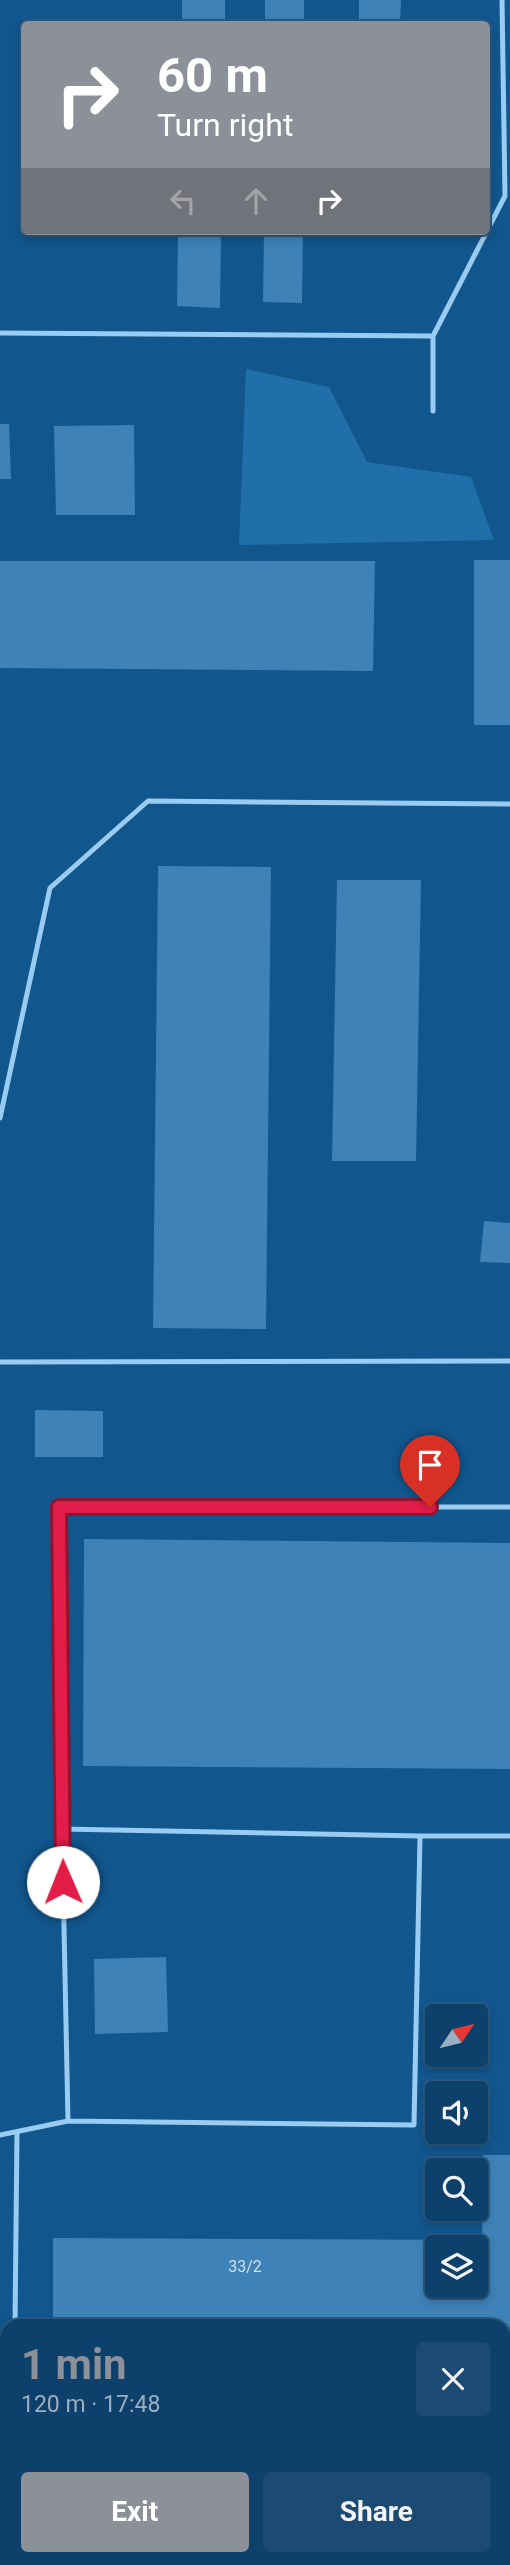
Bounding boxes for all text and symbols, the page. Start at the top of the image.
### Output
text: 60 m [157,47,268,104]
icon: right [42,49,133,140]
text: Turn right [157,106,293,144]
icon: left [164,182,202,220]
icon: ahead [237,182,275,220]
icon: right [310,182,348,220]
pin [400,1435,460,1507]
icon: arrive [411,1446,449,1484]
position arrow [26,1845,100,1919]
north arrow [425,2004,488,2067]
map controls [425,2004,488,2298]
button: sound [425,2081,488,2144]
button: search [425,2158,488,2221]
button: layers [425,2235,488,2298]
house number: 33/2 [228,2257,262,2276]
text: 1 min [21,2340,127,2389]
button: close [416,2342,490,2416]
text: 120 m · 17:48 [21,2391,160,2418]
button: Exit [21,2472,249,2552]
button: Share [263,2472,490,2552]

